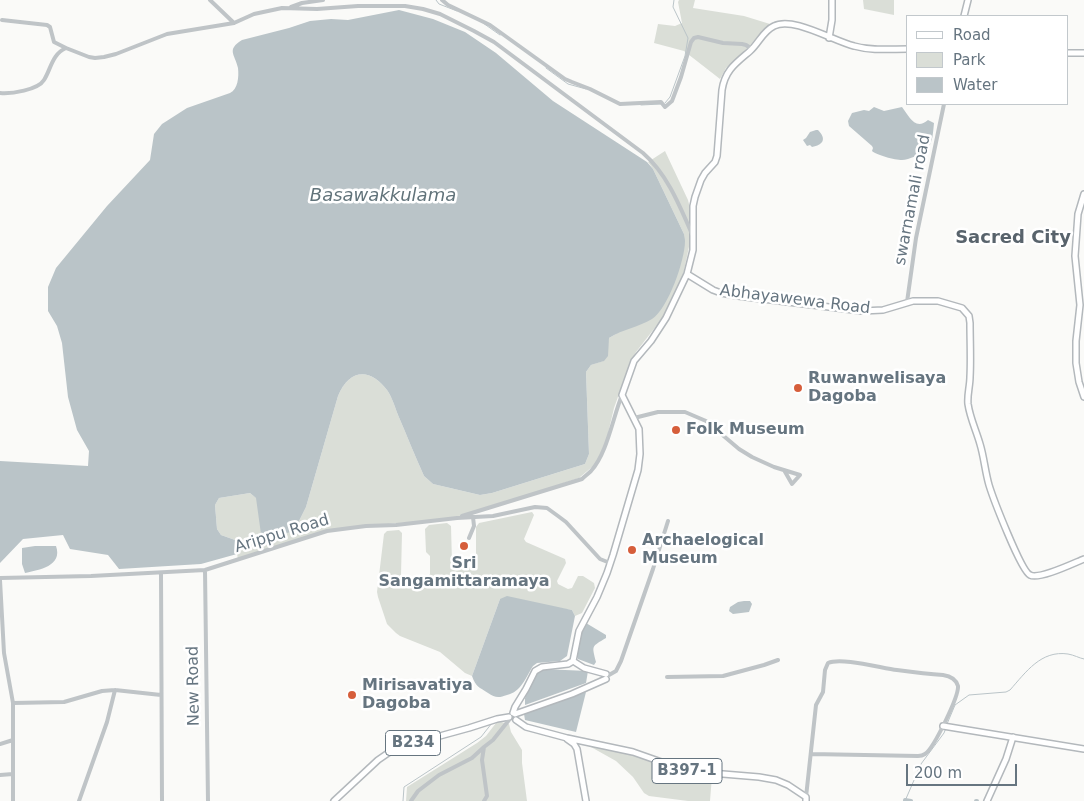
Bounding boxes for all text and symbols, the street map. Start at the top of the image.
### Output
legend [906,15,1069,105]
text: Road [953,26,991,44]
text: Park [953,51,985,69]
text: Water [953,76,997,94]
street label: swarnamali road [891,133,935,267]
water label: Basawakkulama [310,185,456,207]
district label: Sacred City [955,227,1071,249]
street label: Abhayawewa Road [719,281,871,319]
place label: Ruwanwelisaya Dagoba [808,369,946,407]
marker: Ruwanwelisaya Dagoba [792,382,804,394]
place label: Folk Museum [686,420,805,440]
marker: Folk Museum [670,424,682,436]
street label: Arippu Road [232,511,332,557]
place label: Archaelogical Museum [642,531,764,569]
marker: Sri Sangamittaramaya [458,540,470,552]
marker: Archaelogical Museum [626,544,638,556]
place label: Sri Sangamittaramaya [378,554,550,592]
street label: New Road [184,646,204,726]
place label: Mirisavatiya Dagoba [362,676,473,714]
marker: Mirisavatiya Dagoba [346,689,358,701]
road number: B234 [386,730,440,756]
scale bar [909,754,1020,786]
road number: B397-1 [652,758,722,784]
text: 200 m [914,764,962,782]

